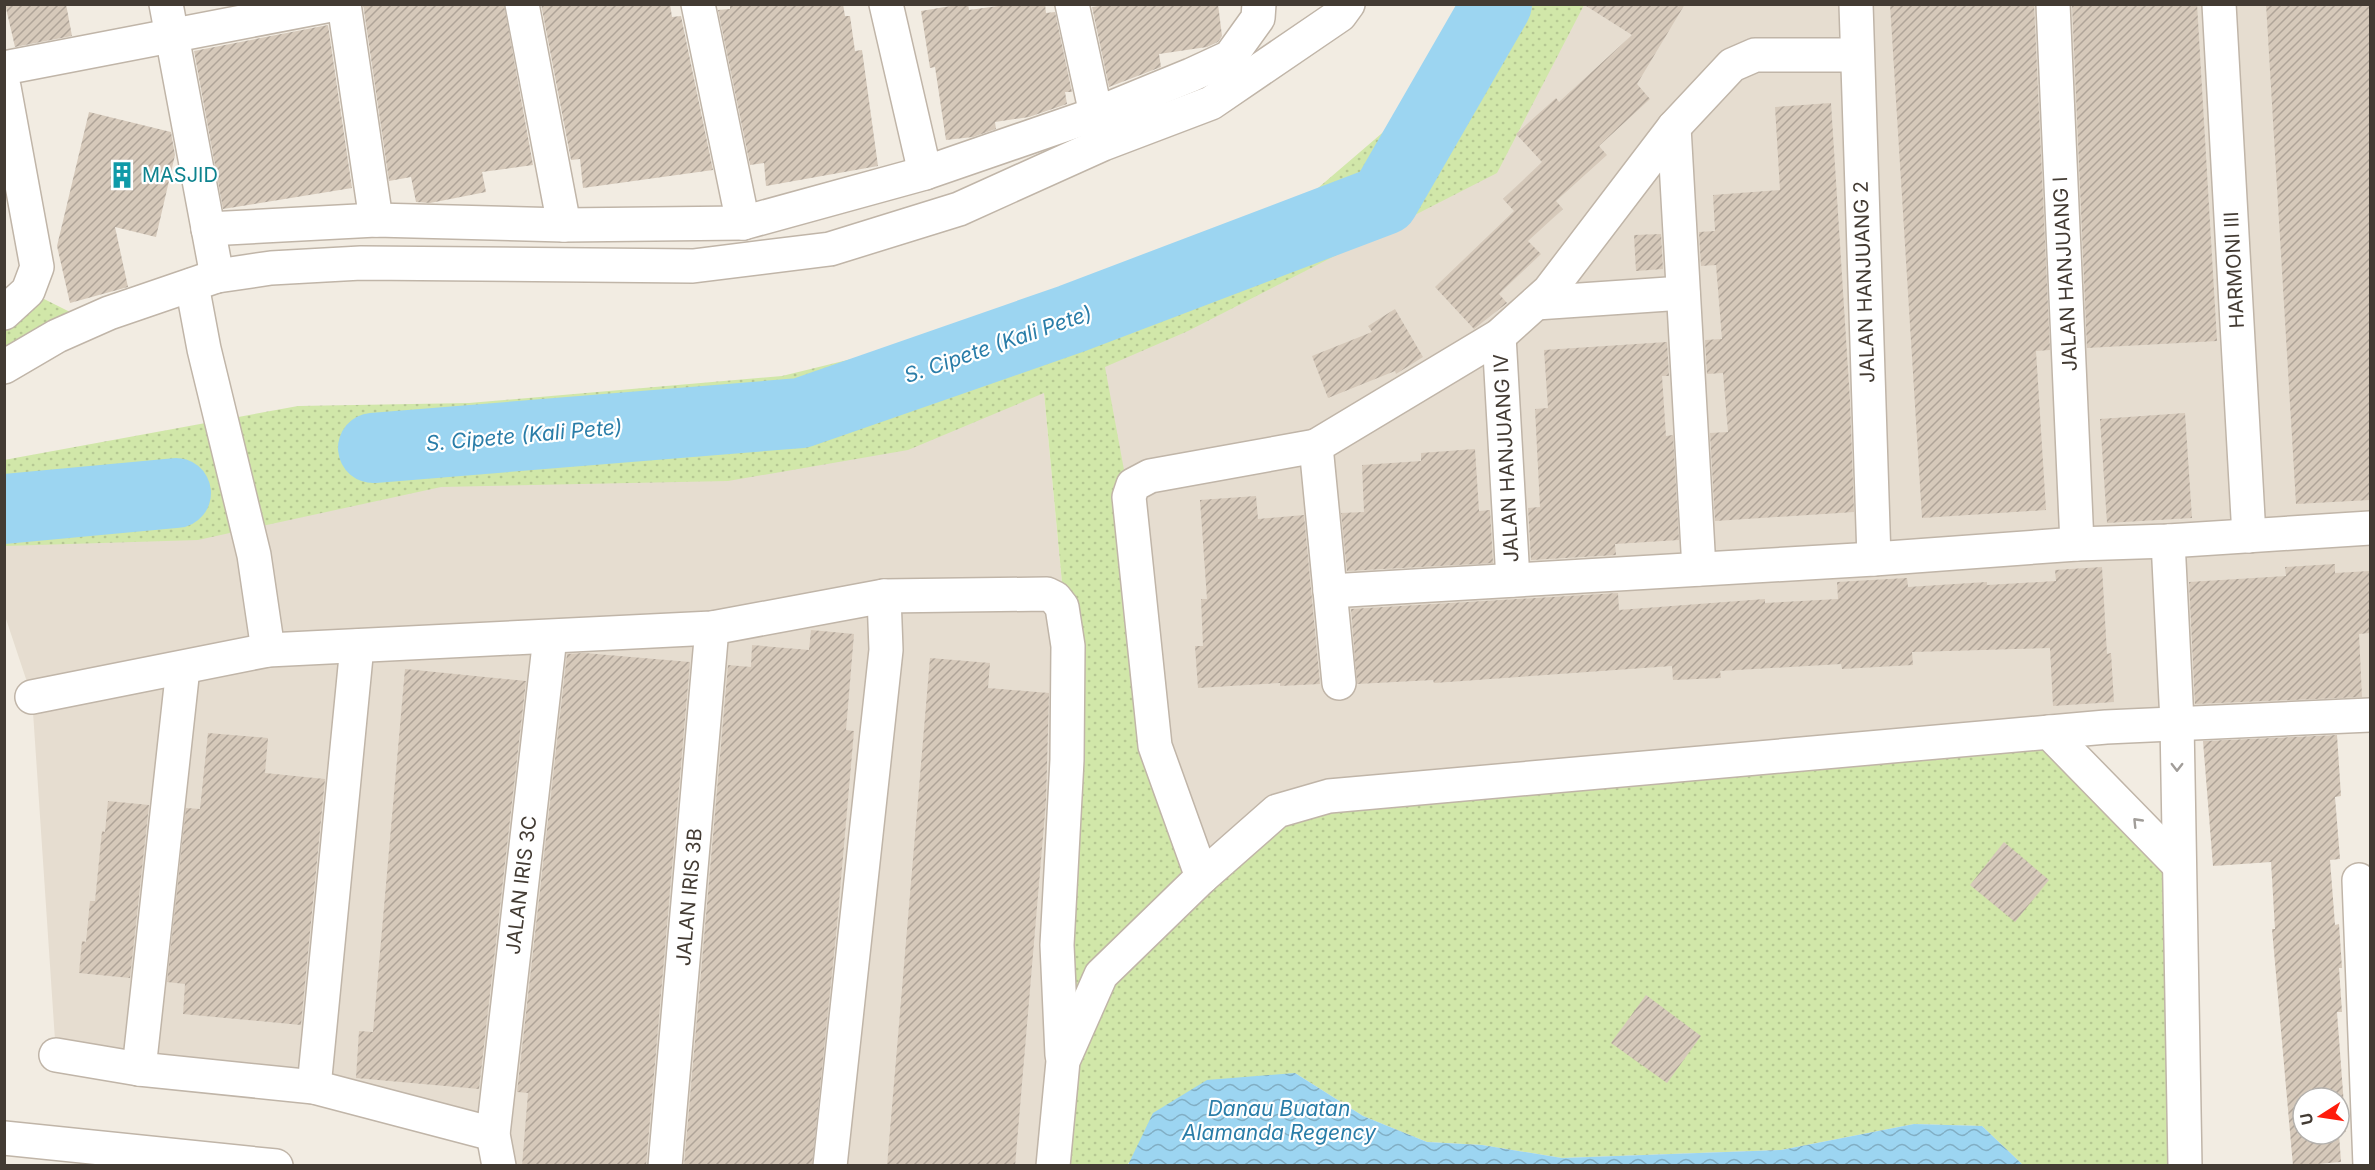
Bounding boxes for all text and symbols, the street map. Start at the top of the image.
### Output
building icon: MASJID [107,160,137,190]
place label: MASJID [142,163,218,187]
street label: JALAN HANJUANG I [2048,176,2082,372]
street label: JALAN HANJUANG 2 [1848,181,1880,383]
street label: HARMONI III [2219,211,2249,329]
water label: S. Cipete (Kali Pete) [901,300,1095,388]
street label: JALAN HANJUANG IV [1489,353,1523,563]
water label: S. Cipete (Kali Pete) [425,414,623,456]
one-way arrow [2171,763,2183,772]
street label: JALAN IRIS 3C [501,814,541,956]
one-way arrow [2133,818,2144,829]
street label: JALAN IRIS 3B [671,827,707,967]
north arrow [2291,1086,2351,1146]
water label: Danau Buatan Alamanda Regency [1181,1096,1377,1145]
text: U [2295,1111,2317,1127]

